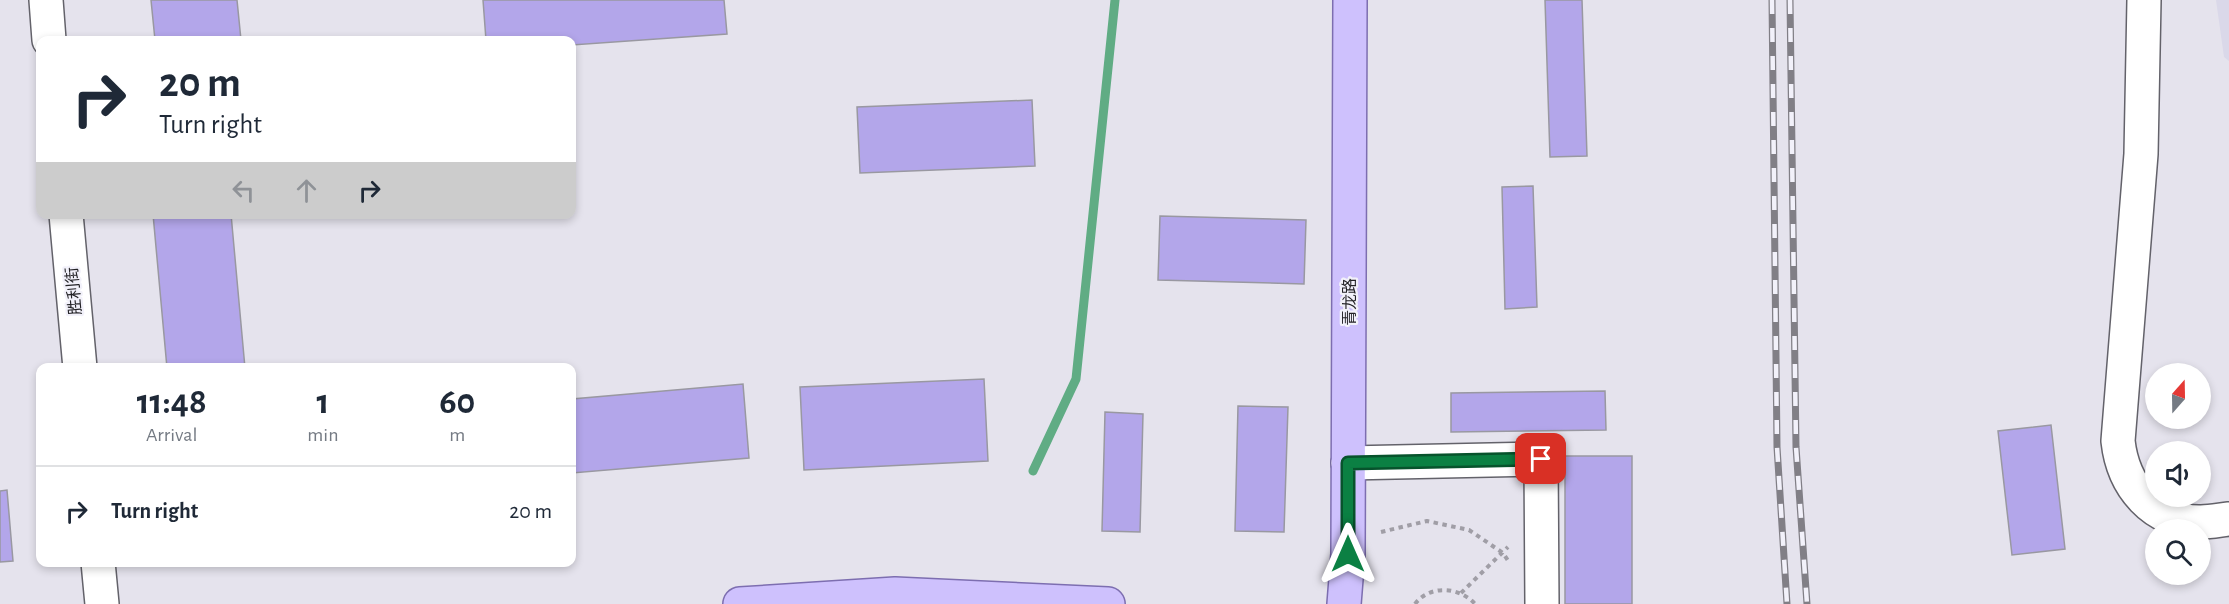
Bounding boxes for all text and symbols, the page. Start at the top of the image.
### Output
icon: right [60,60,138,138]
text: 20 m [159,62,241,104]
text: Turn right [159,111,262,138]
icon: left [227,174,260,207]
icon: ahead [290,174,323,207]
icon: right [353,174,386,207]
street label: 胜利街 [63,266,84,316]
street label: 青龙路 [1341,278,1358,326]
north arrow [2145,363,2211,429]
map controls [2145,363,2211,585]
text: 11:48 [137,384,207,420]
text: 1 [316,384,329,420]
text: 60 [439,384,475,420]
text: Arrival [146,425,197,445]
text: min [307,425,339,445]
text: m [449,425,465,445]
pin [1515,433,1566,484]
button: sound [2145,441,2211,507]
icon: arrive [1524,442,1557,475]
icon: right [60,495,93,528]
text: Turn right [111,500,198,522]
text: 20 m [509,500,552,522]
button: search [2145,519,2211,585]
position arrow [1316,522,1380,586]

